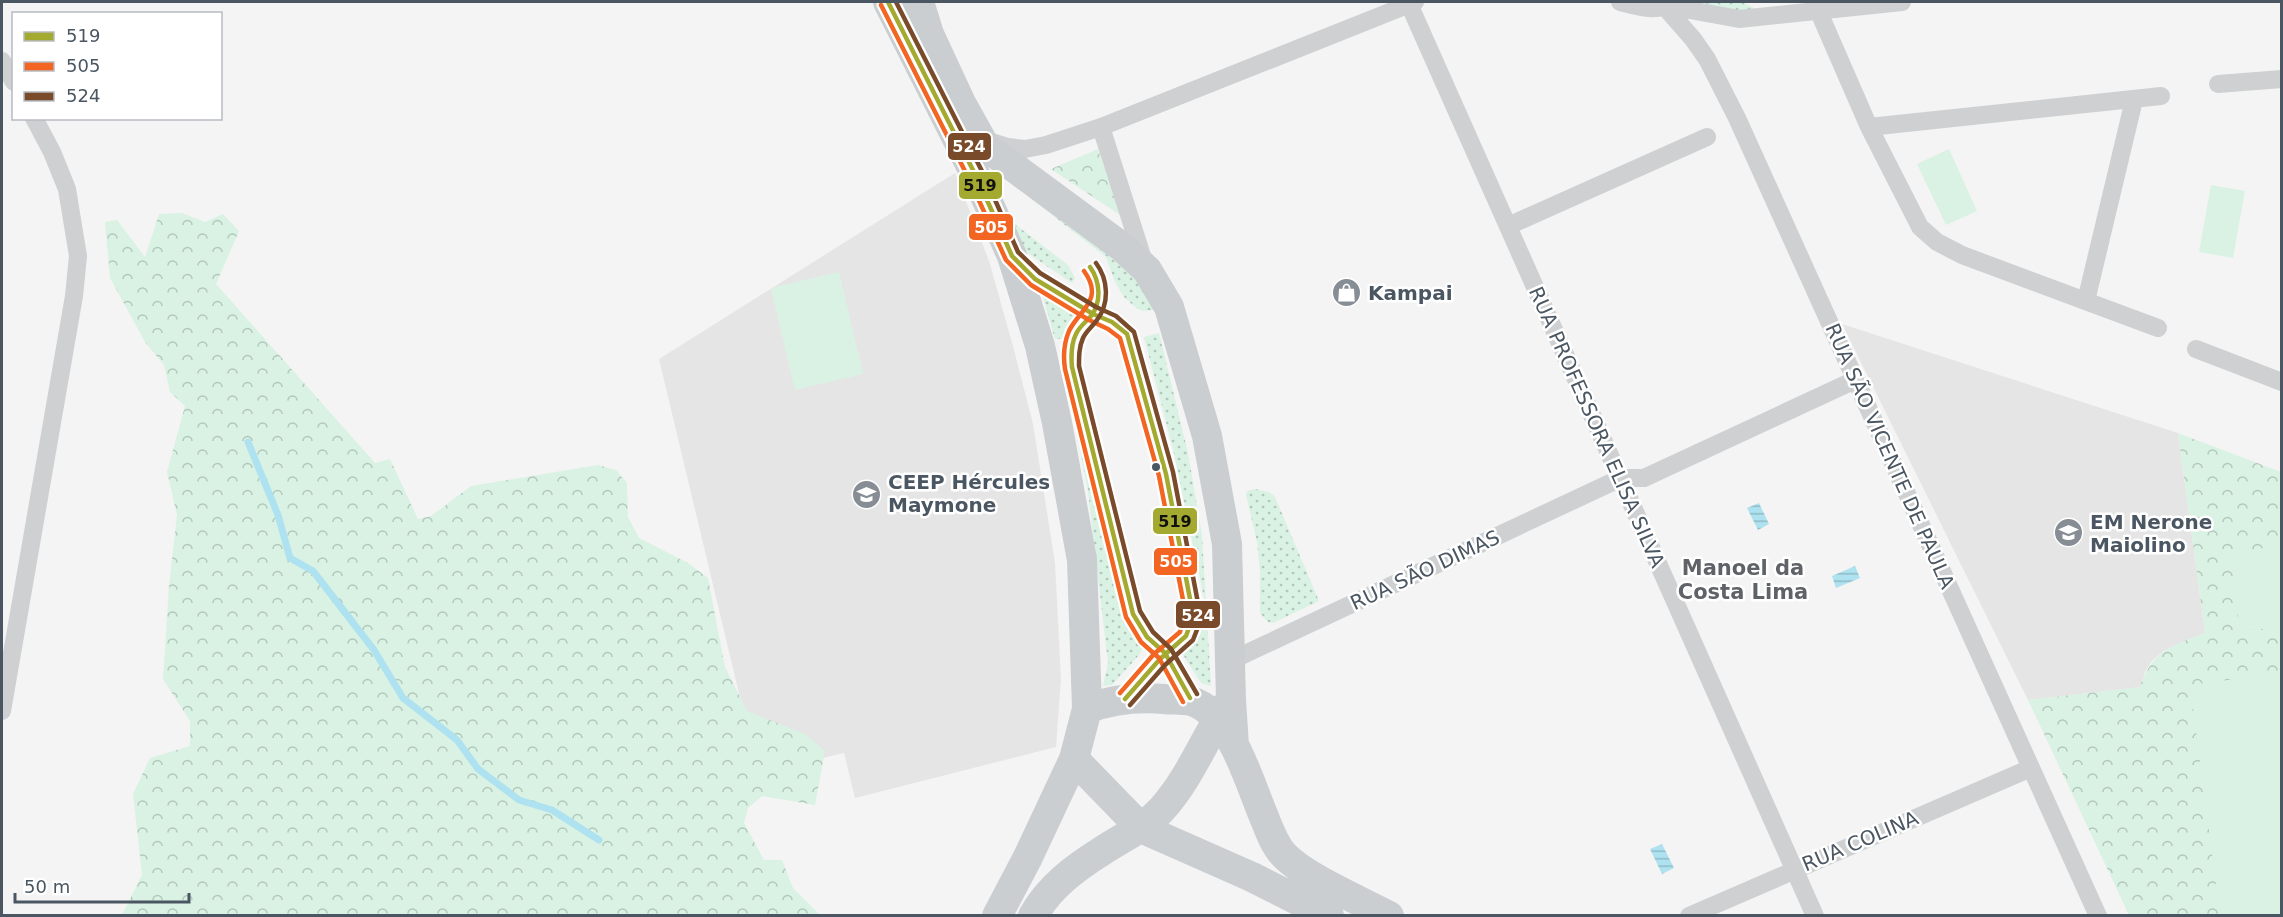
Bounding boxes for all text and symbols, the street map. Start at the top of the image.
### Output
legend [12,12,222,120]
text: 519 [66,25,100,46]
text: 505 [66,55,100,76]
text: 524 [66,85,100,106]
line badge: 524 [947,132,992,161]
text: 524 [952,137,986,156]
line badge: 519 [958,171,1003,200]
text: 519 [963,176,997,195]
line badge: 505 [968,213,1014,241]
text: 505 [974,218,1008,237]
shop icon: Kampai [1331,277,1363,309]
place label: Kampai [1368,281,1453,305]
street label: RUA PROFESSORA ELISA SILVA [1524,283,1670,572]
street label: RUA SÃO VICENTE DE PAULA [1820,319,1960,593]
unlabelled marker [1150,461,1162,473]
place label: CEEP Hércules Maymone [888,470,1050,517]
school or university icon: CEEP Hércules Maymone [851,478,883,510]
line badge: 519 [1152,507,1198,535]
place label: EM Nerone Maiolino [2090,510,2212,557]
text: 519 [1158,512,1192,531]
school or university icon: EM Nerone Maiolino [2053,517,2085,549]
street label: RUA SÃO DIMAS [1347,525,1503,615]
line badge: 505 [1153,547,1198,576]
text: 505 [1159,552,1193,571]
district label: Manoel da Costa Lima [1678,556,1808,604]
line badge: 524 [1175,600,1221,629]
text: 524 [1181,606,1215,625]
street label: RUA COLINA [1798,806,1922,876]
scale bar [15,866,189,904]
text: 50 m [24,876,70,897]

